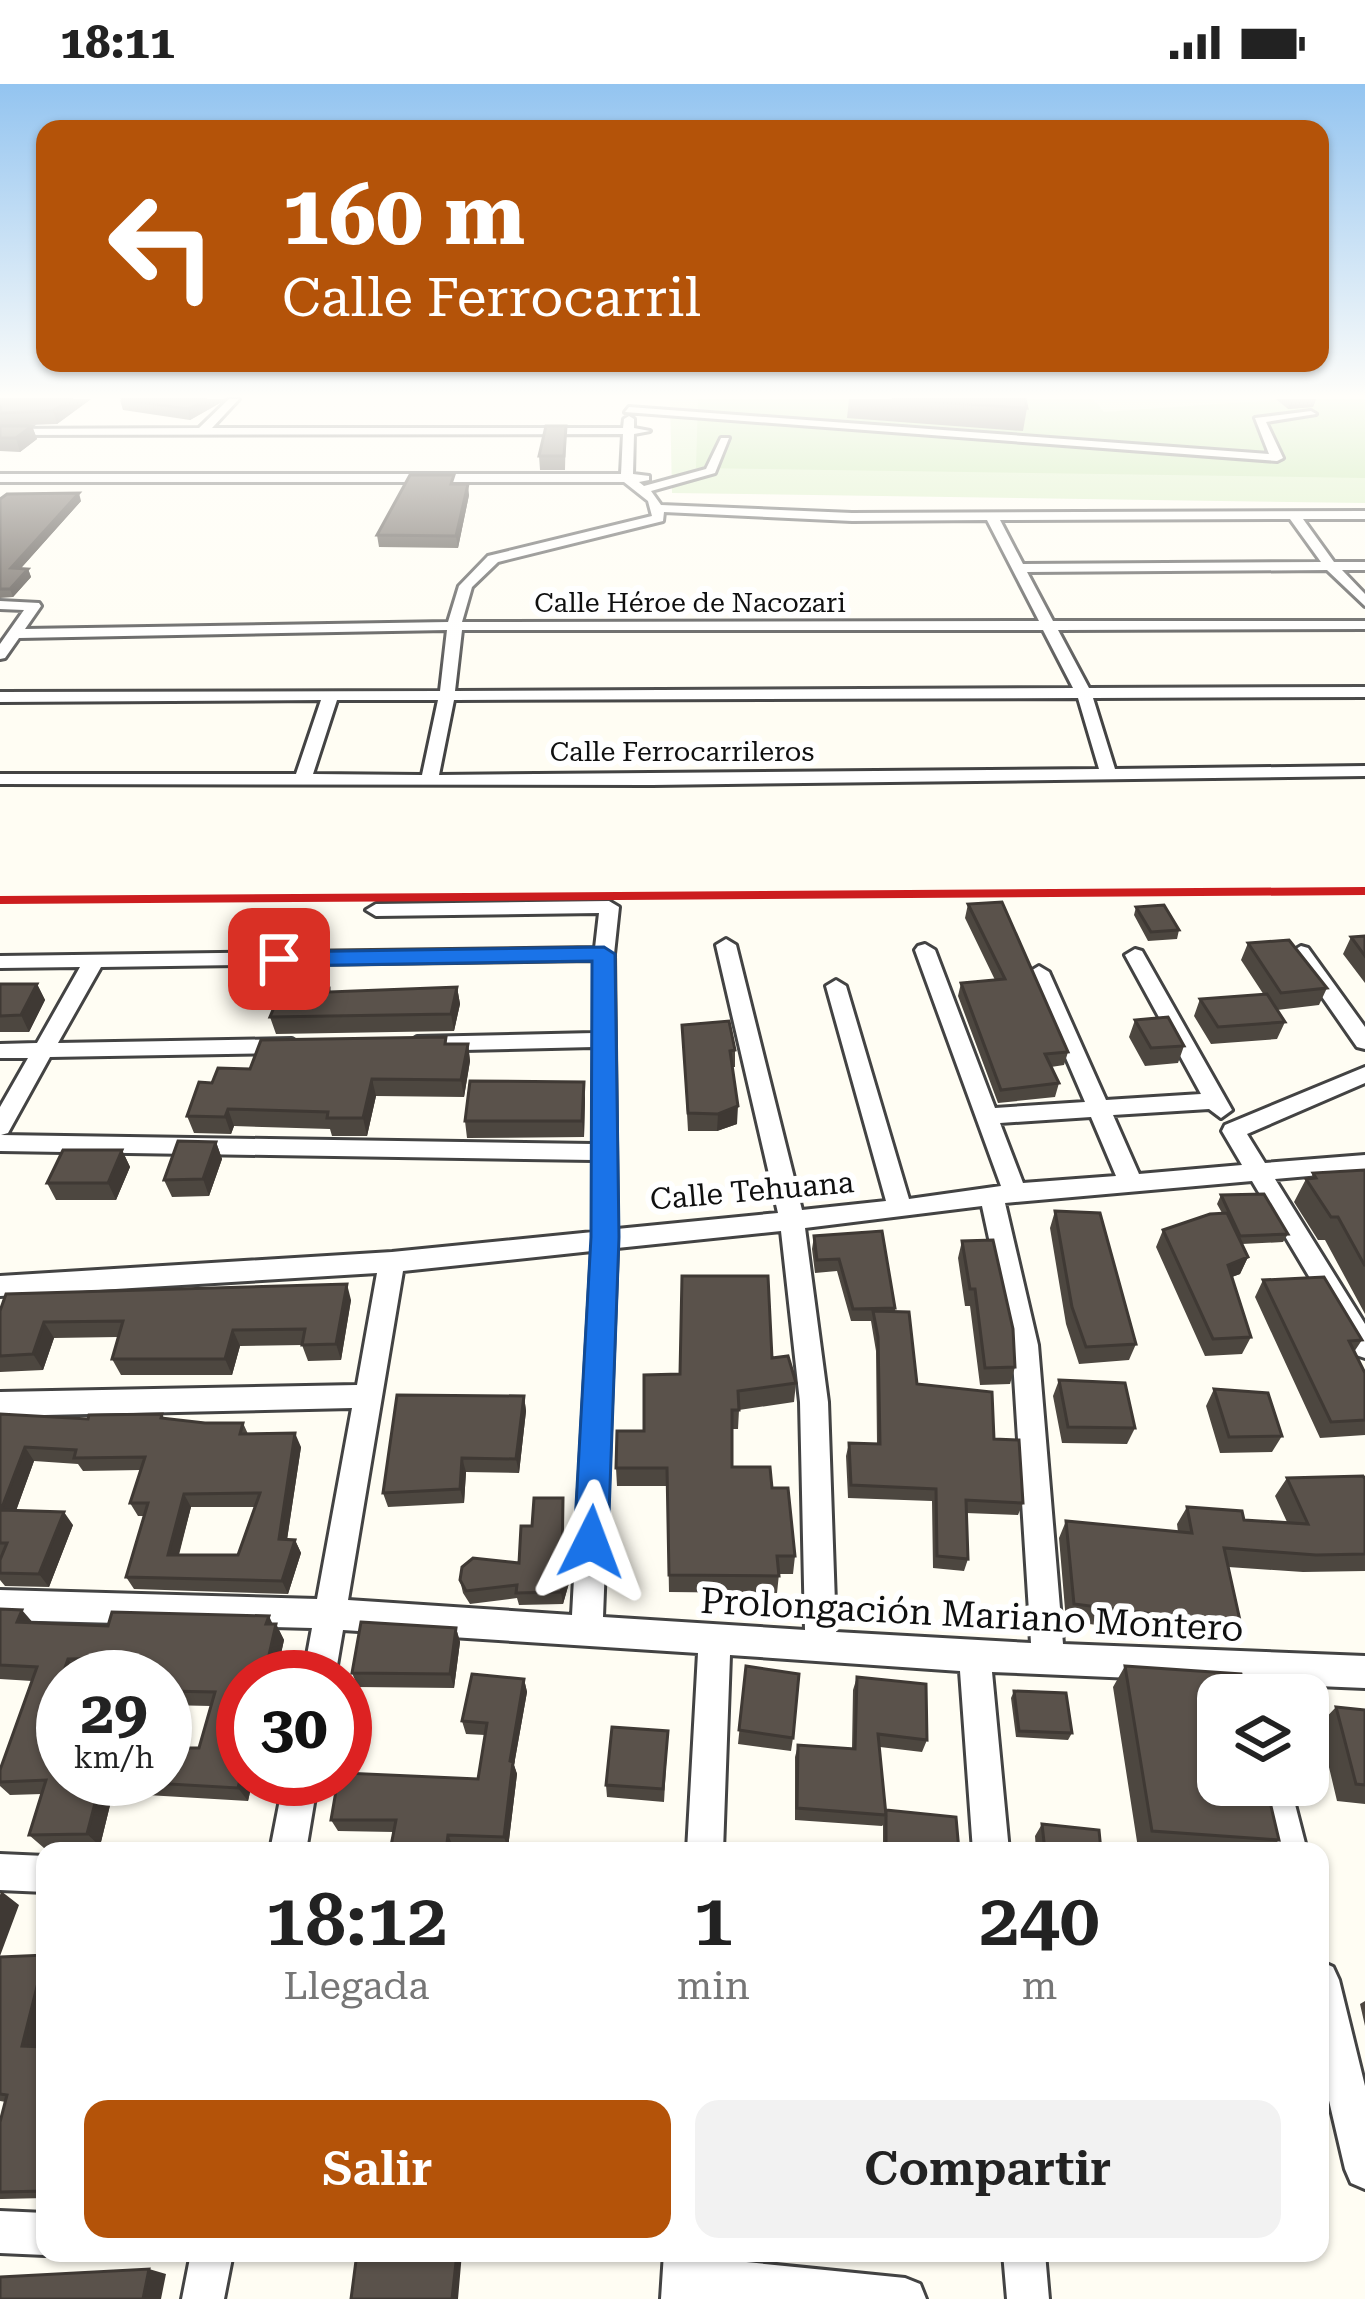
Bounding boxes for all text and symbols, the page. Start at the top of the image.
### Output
text: 18:11 [60,16,175,69]
text: 160 m [282,166,525,264]
icon: left [84,168,240,324]
text: Calle Ferrocarril [282,266,701,329]
street label: Calle Héroe de Nacozari [534,587,846,619]
street label: Calle Ferrocarrileros [550,736,814,768]
pin [228,908,330,1010]
icon: arrive [246,926,312,992]
street label: Calle Tehuana [649,1164,855,1217]
position arrow [528,1479,654,1605]
street label: Prolongación Mariano Montero [699,1580,1245,1650]
speed limit sign: 30 [216,1650,372,1806]
map controls [1197,1674,1329,1806]
button: layers [1197,1674,1329,1806]
text: 29 [80,1677,148,1748]
text: km/h [74,1740,154,1775]
text: 18:12 [265,1878,448,1963]
text: 1 [693,1878,733,1963]
text: 240 [979,1878,1100,1963]
text: Llegada [283,1963,429,2009]
text: min [677,1963,750,2009]
text: m [1022,1963,1057,2009]
button: Salir [84,2100,671,2238]
button: Compartir [695,2100,1281,2238]

